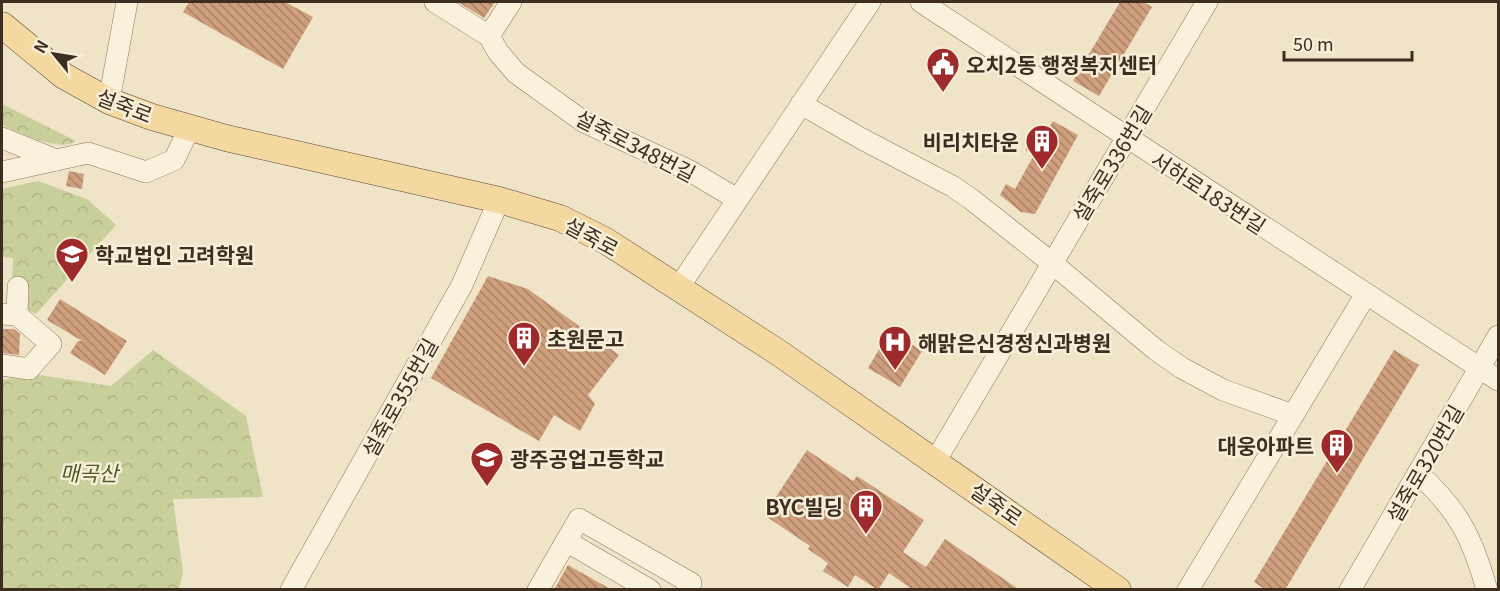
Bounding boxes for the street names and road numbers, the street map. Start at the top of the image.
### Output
street label: 설죽로 [93,81,157,129]
street label: 설죽로336번길 [1064,99,1158,227]
street label: 설죽로348번길 [571,102,701,188]
street label: 서하로183번길 [1146,144,1272,240]
street label: 설죽로 [559,209,625,263]
street label: 설죽로355번길 [354,332,444,462]
street label: 설죽로320번길 [1378,399,1470,527]
street label: 설죽로 [965,474,1029,532]

